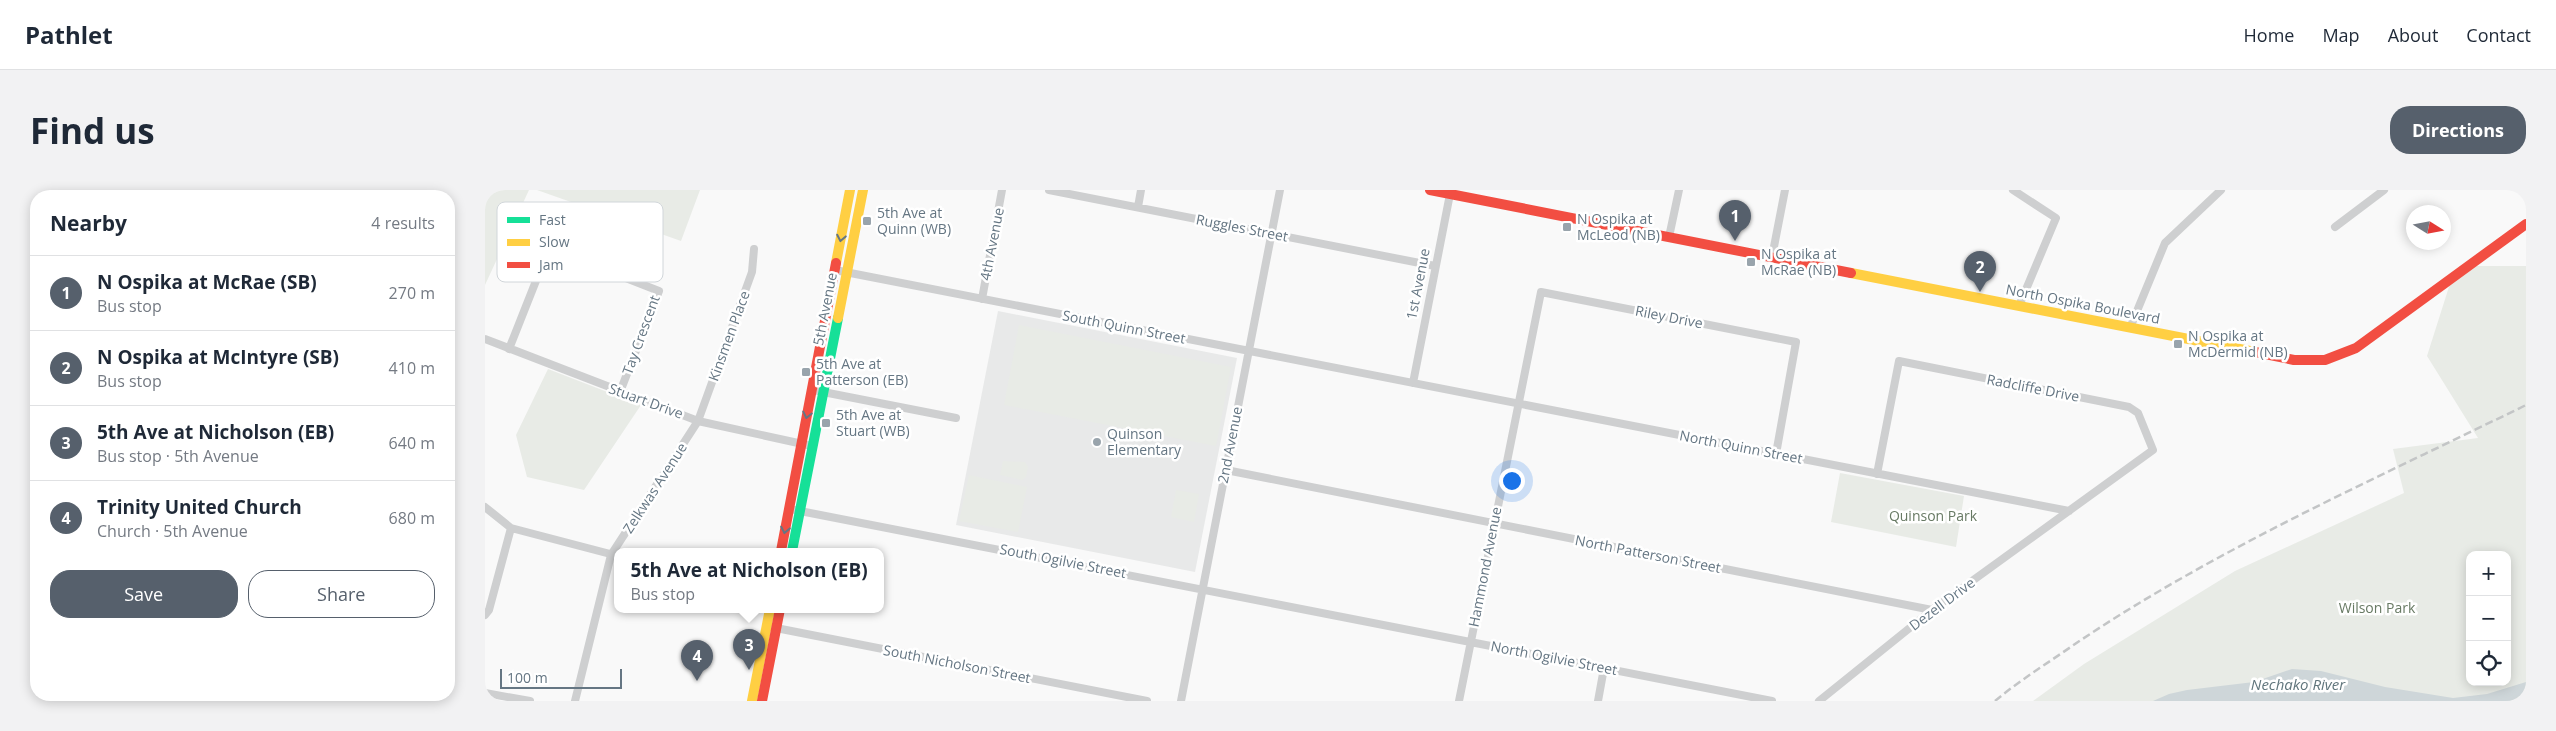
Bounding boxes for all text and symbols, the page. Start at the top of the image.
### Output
text: Pathlet [25,18,113,51]
text: Home [2244,23,2294,47]
text: Map [2322,23,2360,47]
text: About [2388,23,2438,47]
text: Contact [2466,23,2531,47]
button: Directions [2390,106,2526,154]
text: Find us [30,107,155,154]
pin: 1 [1719,200,1751,241]
legend [497,202,663,282]
place label: 5th Ave at Quinn (WB) [877,203,951,238]
north arrow [2406,205,2451,250]
street label: 4th Avenue [975,206,1008,282]
text: Nearby [50,209,127,237]
street label: Ruggles Street [1195,209,1290,246]
place label: N Ospika at McLeod (NB) [1577,209,1660,244]
text: Fast [539,210,566,229]
text: 4 results [371,212,435,234]
marker: 5th Ave at Quinn (WB) [861,215,873,227]
marker: N Ospika at McLeod (NB) [1561,221,1573,233]
text: Slow [539,232,570,251]
one-way arrow [836,233,847,242]
place label: N Ospika at McRae (NB) [1761,244,1836,279]
street label: 1st Avenue [1401,247,1434,321]
pin: 2 [1964,251,1996,292]
text: Jam [537,255,564,274]
marker: N Ospika at McRae (NB) [1745,256,1757,268]
text: N Ospika at McRae (SB) [97,269,317,295]
street label: 5th Avenue [808,271,841,347]
street label: North Ospika Boulevard [2004,279,2162,328]
text: 1 [61,282,71,304]
text: 270 m [389,282,435,304]
street label: Kinsmen Place [703,288,754,384]
street label: Tay Crescent [617,292,664,377]
text: Bus stop [97,295,162,317]
street label: Riley Drive [1634,301,1705,332]
street label: South Quinn Street [1061,305,1187,348]
place label: N Ospika at McDermid (NB) [2188,326,2288,361]
marker: N Ospika at McDermid (NB) [2172,338,2184,350]
text: N Ospika at McIntyre (SB) [97,344,339,370]
place label: 5th Ave at Patterson (EB) [816,354,908,389]
text: 2 [61,357,71,379]
text: 410 m [389,357,435,379]
marker: 5th Ave at Patterson (EB) [800,366,812,378]
street label: Radcliffe Drive [1985,369,2081,406]
text: Bus stop [97,370,162,392]
street label: Stuart Drive [606,378,686,423]
place label: 5th Ave at Stuart (WB) [836,405,910,440]
street label: 2nd Avenue [1213,405,1246,485]
one-way arrow [803,410,813,419]
marker: 5th Ave at Stuart (WB) [820,417,832,429]
text: 5th Ave at Nicholson (EB) [97,419,334,445]
place label: Quinson Elementary [1107,424,1182,459]
street label: North Quinn Street [1678,425,1804,468]
text: 3 [61,432,71,454]
text: 640 m [389,432,435,454]
marker: Quinson Elementary [1091,436,1103,448]
street label: Zelkwas Avenue [618,439,691,537]
text: Bus stop · 5th Avenue [97,445,259,467]
your location [1499,468,1525,494]
text: Trinity United Church [97,494,302,520]
street label: Hammond Avenue [1464,505,1505,629]
park label: Quinson Park [1889,506,1978,525]
text: 4 [61,507,71,529]
text: 680 m [389,507,435,529]
text: Church · 5th Avenue [97,520,248,542]
one-way arrow [780,525,791,534]
street label: North Patterson Street [1574,530,1723,577]
street label: South Ogilvie Street [998,539,1128,582]
popup [614,548,884,613]
map controls [2466,551,2511,686]
button: + [2466,551,2511,596]
text: 5th Ave at Nicholson (EB) [630,557,868,583]
button: Save [50,570,238,618]
button: Share [248,570,435,618]
street label: Dezell Drive [1905,573,1978,634]
text: Bus stop [630,583,695,605]
button: − [2466,596,2511,641]
park label: Wilson Park [2339,598,2416,617]
pin: 3 [733,629,765,670]
street label: North Ogilvie Street [1489,636,1619,679]
pin: 4 [681,640,713,681]
street label: South Nicholson Street [882,640,1032,687]
button: locate [2466,641,2511,686]
scale bar [500,666,623,689]
text: 100 m [507,668,548,687]
water label: Nechako River [2251,674,2346,694]

